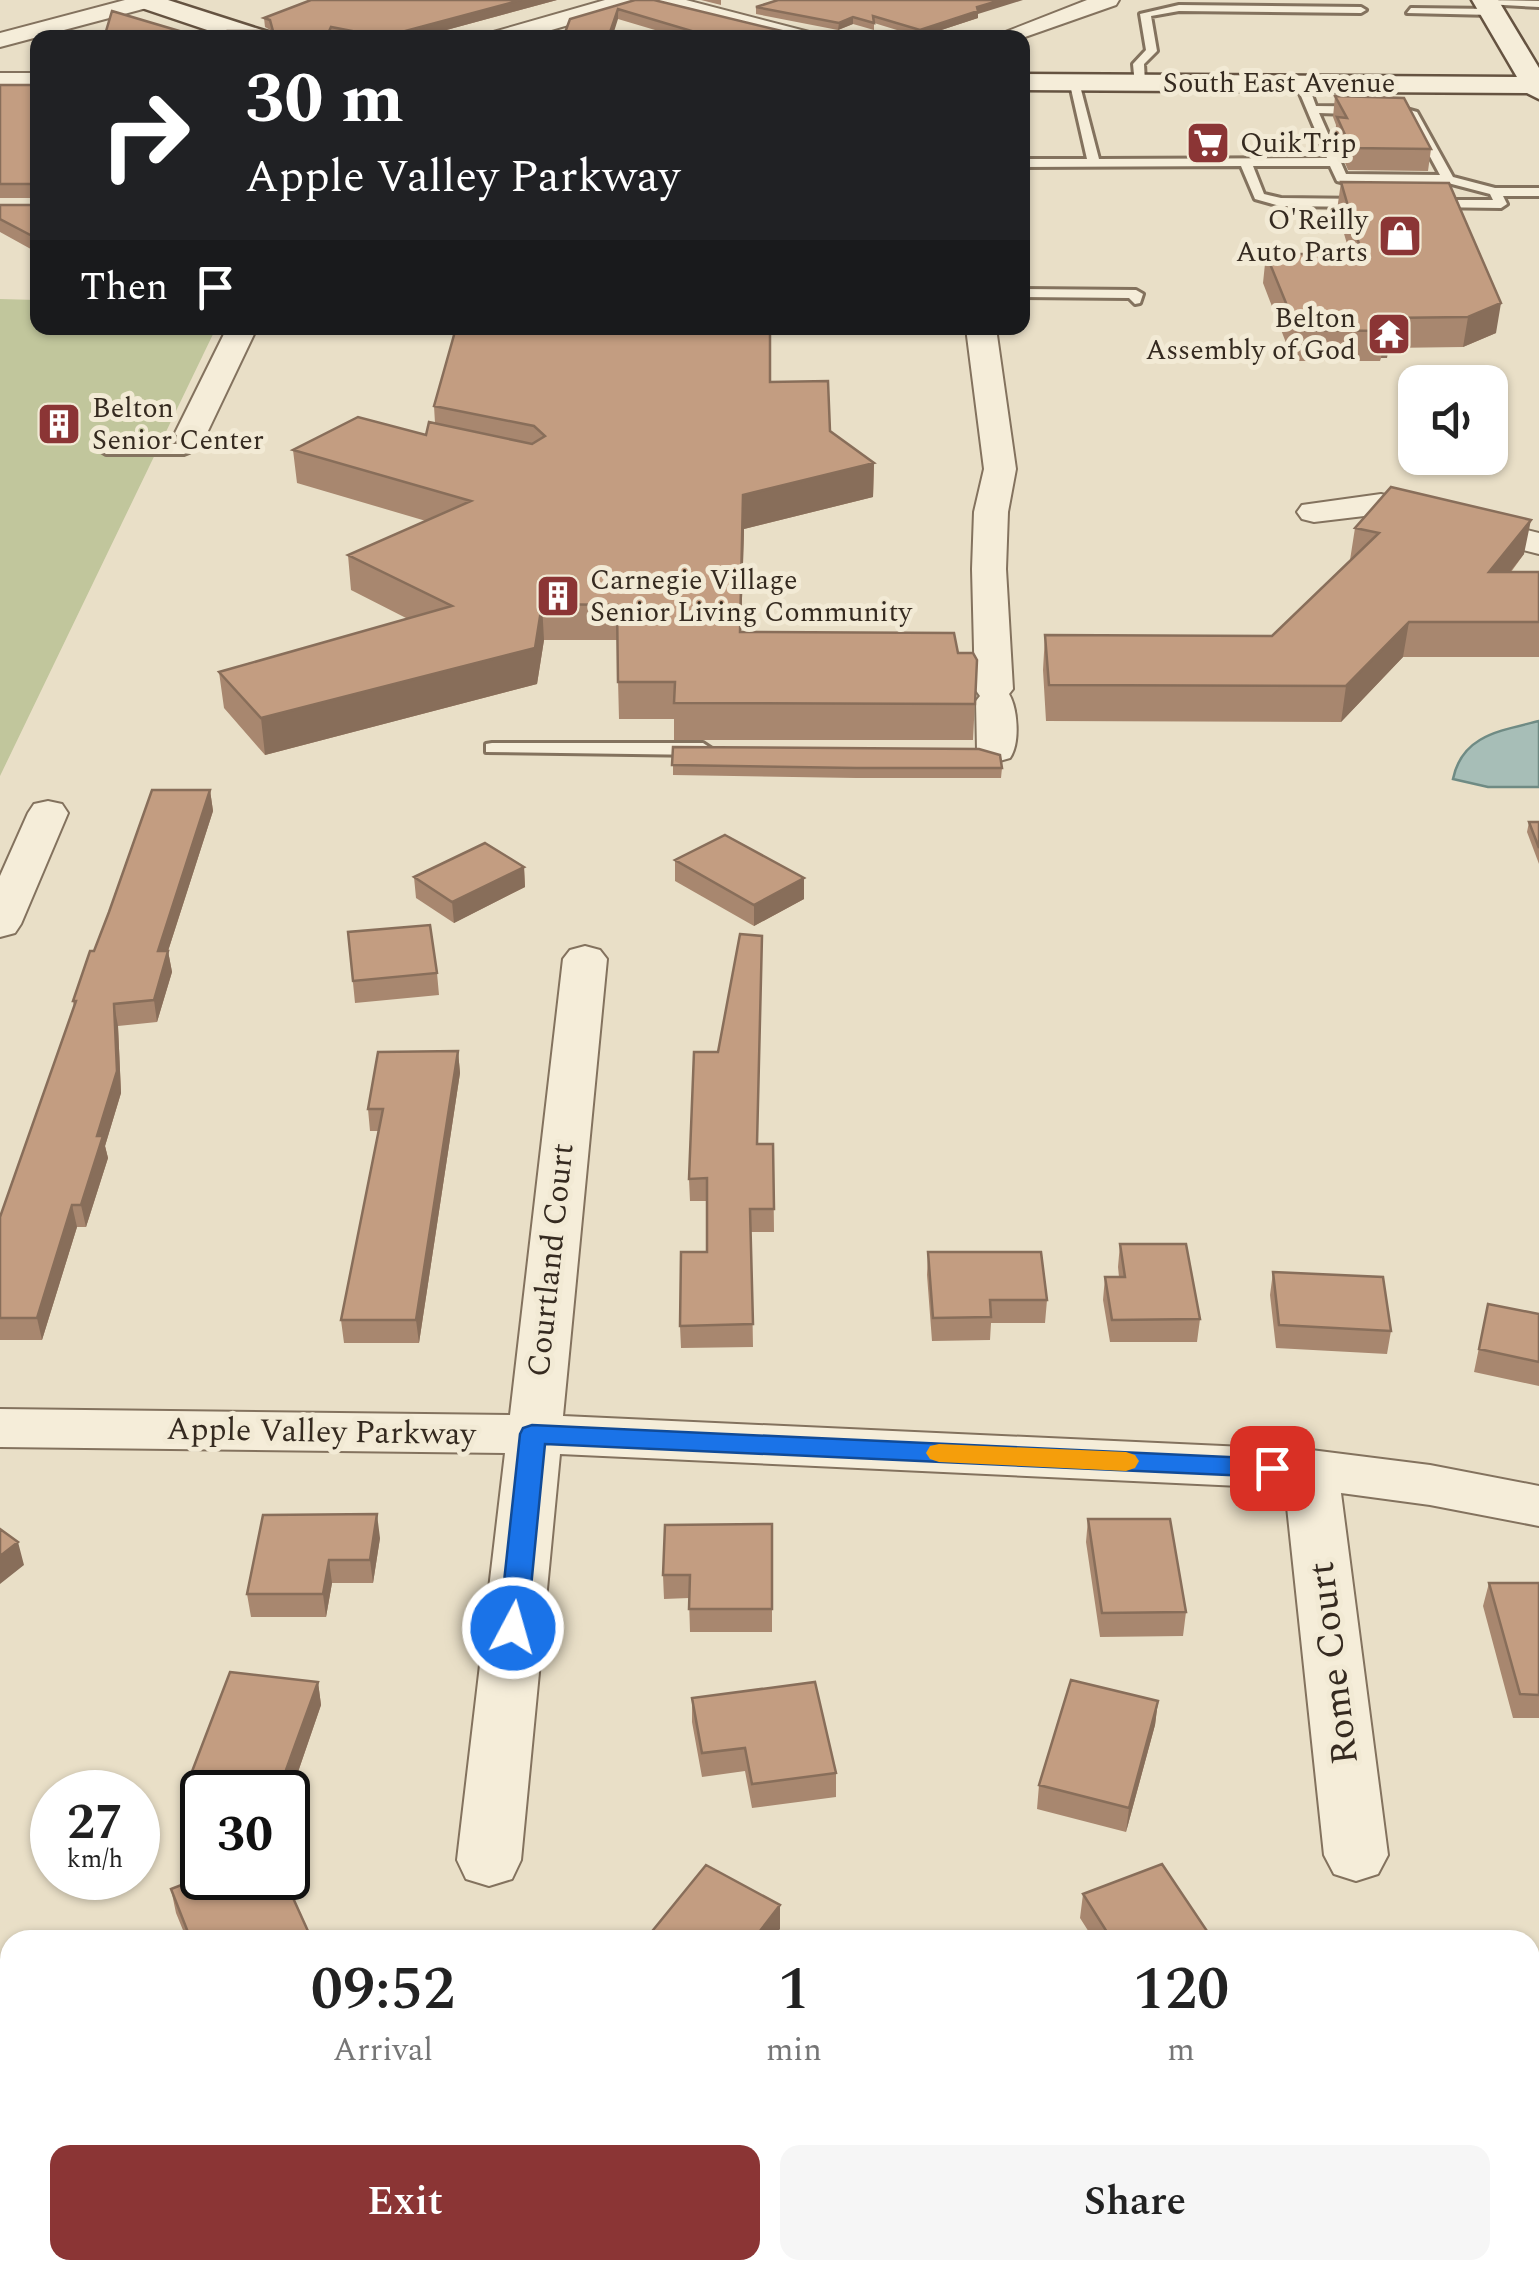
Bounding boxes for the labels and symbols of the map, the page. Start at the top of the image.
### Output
street label: South East Avenue [1163,62,1395,105]
supermarket icon: QuikTrip [1185,120,1231,166]
place label: QuikTrip [1240,122,1356,165]
place label: O'Reilly Auto Parts [1236,199,1370,274]
shop icon: O'Reilly Auto Parts [1377,213,1423,259]
place label: Belton Assembly of God [1146,297,1356,372]
temple icon: Belton Assembly of God [1366,311,1412,357]
place label: Belton Senior Center [92,387,264,462]
building icon: Belton Senior Center [36,401,82,447]
place label: Carnegie Village Senior Living Community [590,559,913,634]
building icon: Carnegie Village Senior Living Community [535,573,581,619]
street label: Courtland Court [514,1141,588,1379]
street label: Apple Valley Parkway [166,1405,478,1459]
pin [1230,1426,1315,1511]
street label: Rome Court [1293,1558,1375,1768]
position arrow [461,1576,565,1680]
speed limit sign: 30 [180,1770,310,1900]

